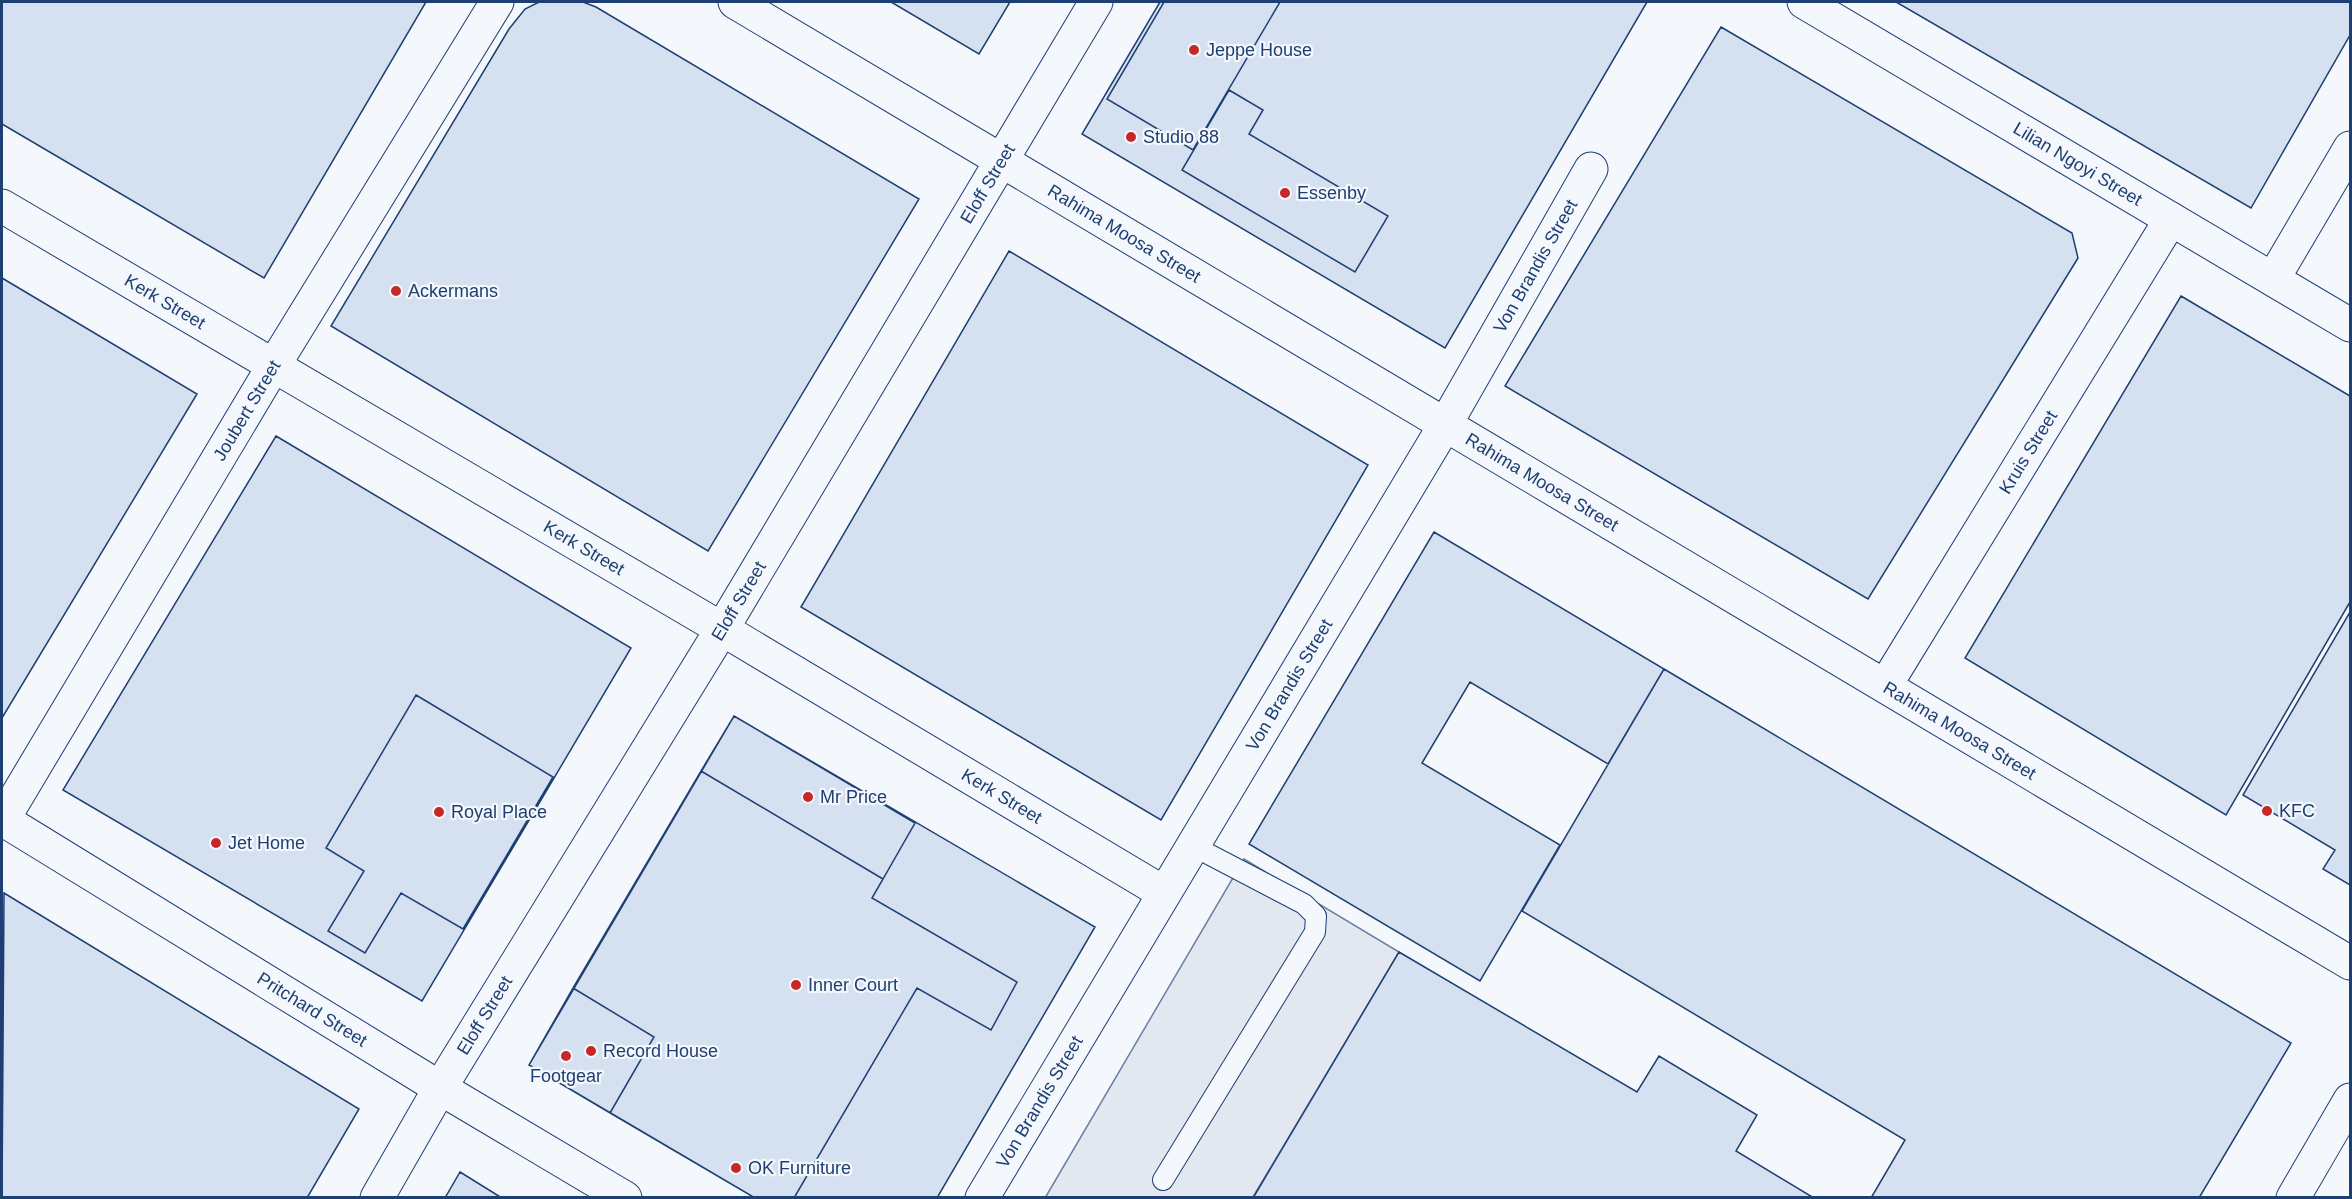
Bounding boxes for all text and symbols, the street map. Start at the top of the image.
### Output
place label: Jeppe House [1206,40,1312,60]
marker: Jeppe House [1187,43,1201,57]
street label: Lilian Ngoyi Street [2010,118,2146,210]
place label: Studio 88 [1143,127,1219,147]
marker: Studio 88 [1124,130,1138,144]
street label: Eloff Street [956,140,1019,227]
street label: Rahima Moosa Street [1044,181,1204,287]
place label: Essenby [1297,183,1366,203]
marker: Essenby [1278,186,1292,200]
street label: Von Brandis Street [1490,196,1582,336]
street label: Kerk Street [121,270,209,333]
place label: Ackermans [408,281,498,301]
marker: Ackermans [389,284,403,298]
street label: Joubert Street [209,357,284,464]
street label: Kruis Street [1995,407,2061,498]
street label: Rahima Moosa Street [1462,429,1622,535]
street label: Kerk Street [540,516,628,579]
street label: Eloff Street [707,558,770,644]
street label: Von Brandis Street [1242,615,1336,755]
street label: Rahima Moosa Street [1880,678,2040,784]
street label: Kerk Street [958,764,1046,828]
place label: Mr Price [820,787,887,807]
marker: Mr Price [801,790,815,804]
place label: KFC [2279,801,2315,821]
place label: Royal Place [451,802,547,822]
marker: KFC [2260,804,2274,818]
marker: Royal Place [432,805,446,819]
place label: Jet Home [228,833,305,853]
marker: Jet Home [209,836,223,850]
street label: Pritchard Street [254,968,371,1051]
street label: Eloff Street [453,972,516,1058]
place label: Inner Court [808,975,898,995]
marker: Inner Court [789,978,803,992]
street label: Von Brandis Street [992,1032,1087,1171]
place label: Record House [603,1041,718,1061]
marker: Record House [584,1044,598,1058]
marker: Footgear [559,1049,573,1063]
place label: Footgear [530,1066,602,1086]
place label: OK Furniture [748,1158,851,1178]
marker: OK Furniture [729,1161,743,1175]

